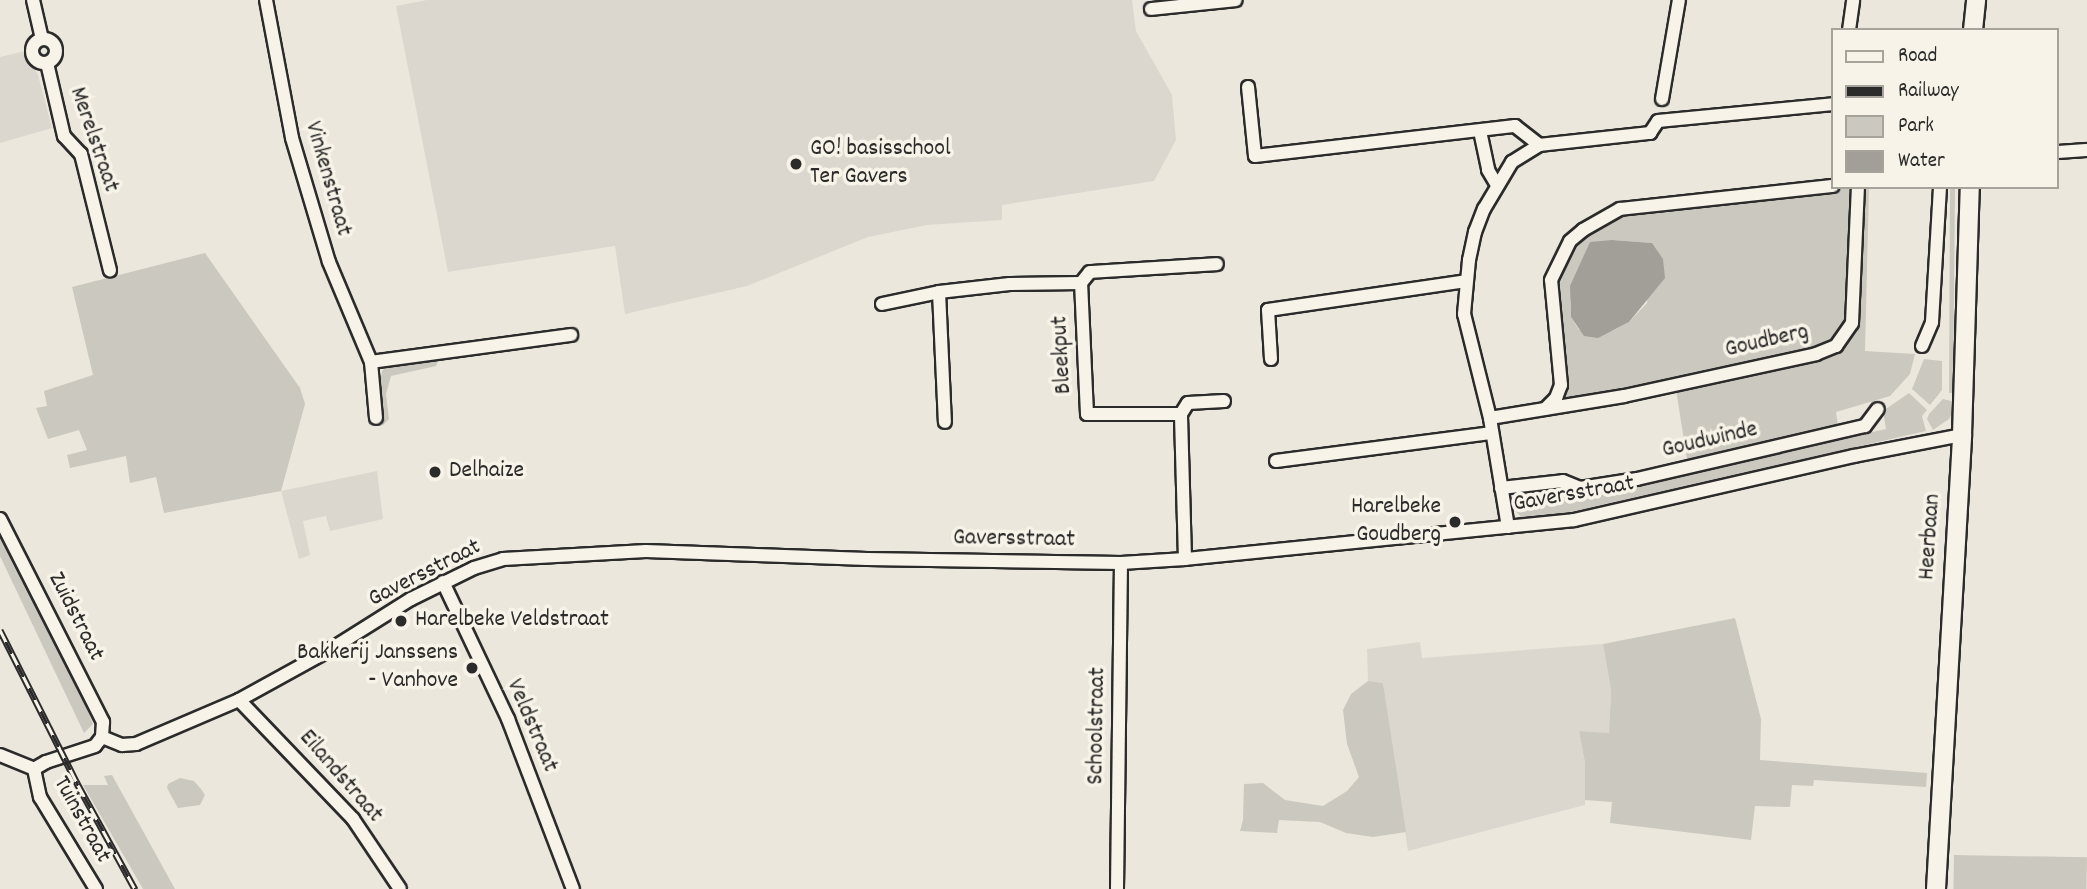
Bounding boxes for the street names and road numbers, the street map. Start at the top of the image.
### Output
street label: Merelstraat [62,84,124,196]
street label: Vinkenstraat [297,118,357,240]
street label: Bleekput [1047,315,1079,395]
street label: Goudberg [1722,318,1812,366]
street label: Goudwinde [1659,416,1761,466]
street label: Gaversstraat [1511,470,1637,520]
street label: Heerbaan [1914,493,1948,581]
street label: Gaversstraat [953,525,1075,555]
street label: Gaversstraat [364,533,486,615]
street label: Zuidstraat [40,568,110,666]
street label: Schoolstraat [1083,667,1113,785]
street label: Veldstraat [499,675,563,777]
street label: Eilandstraat [292,725,388,829]
street label: Tuinstraat [45,772,117,868]

